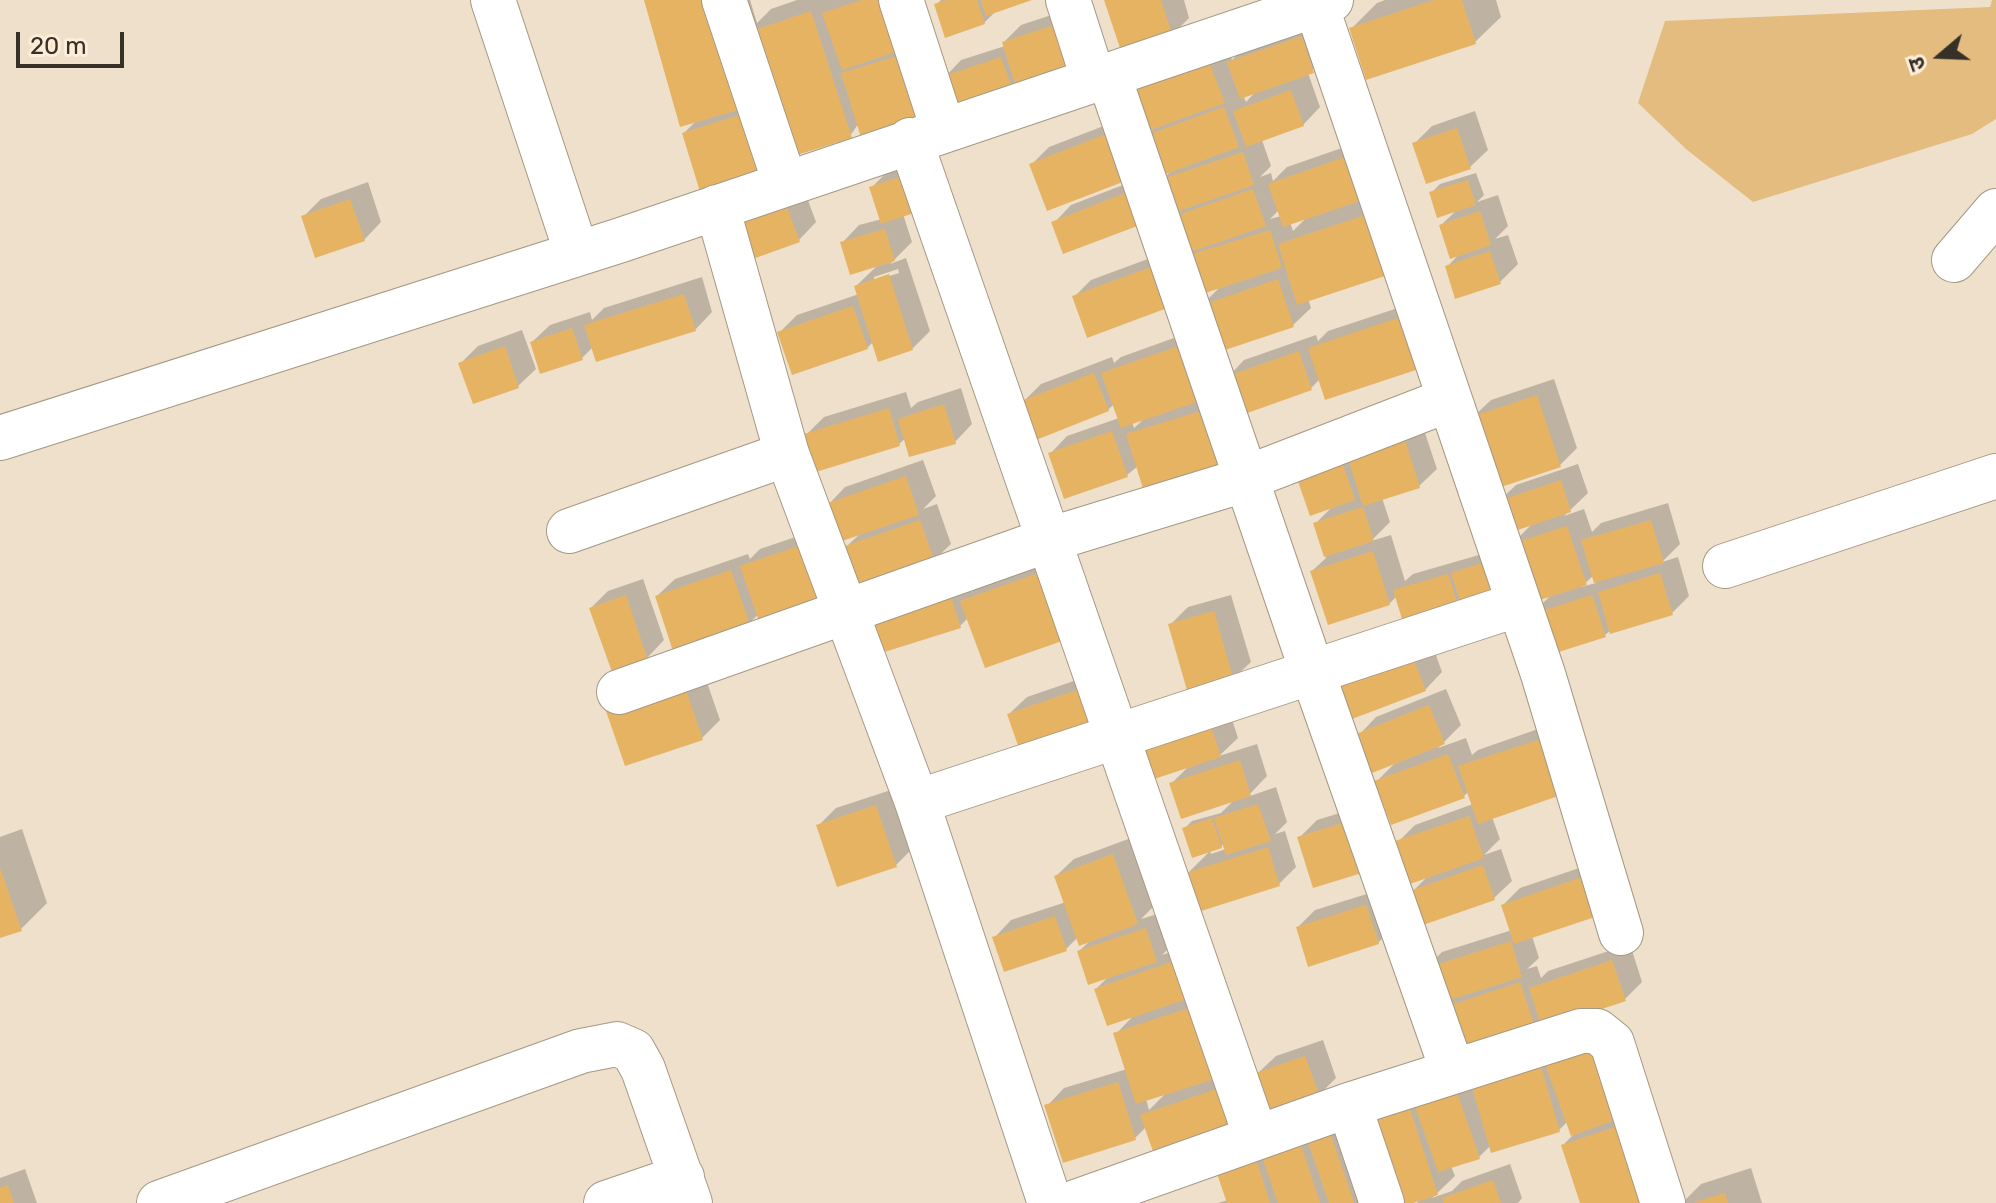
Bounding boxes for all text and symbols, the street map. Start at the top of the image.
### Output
scale bar [20,16,128,66]
north arrow [1900,16,1980,96]
text: 20 m [30,32,87,60]
text: उ [1902,53,1932,74]

